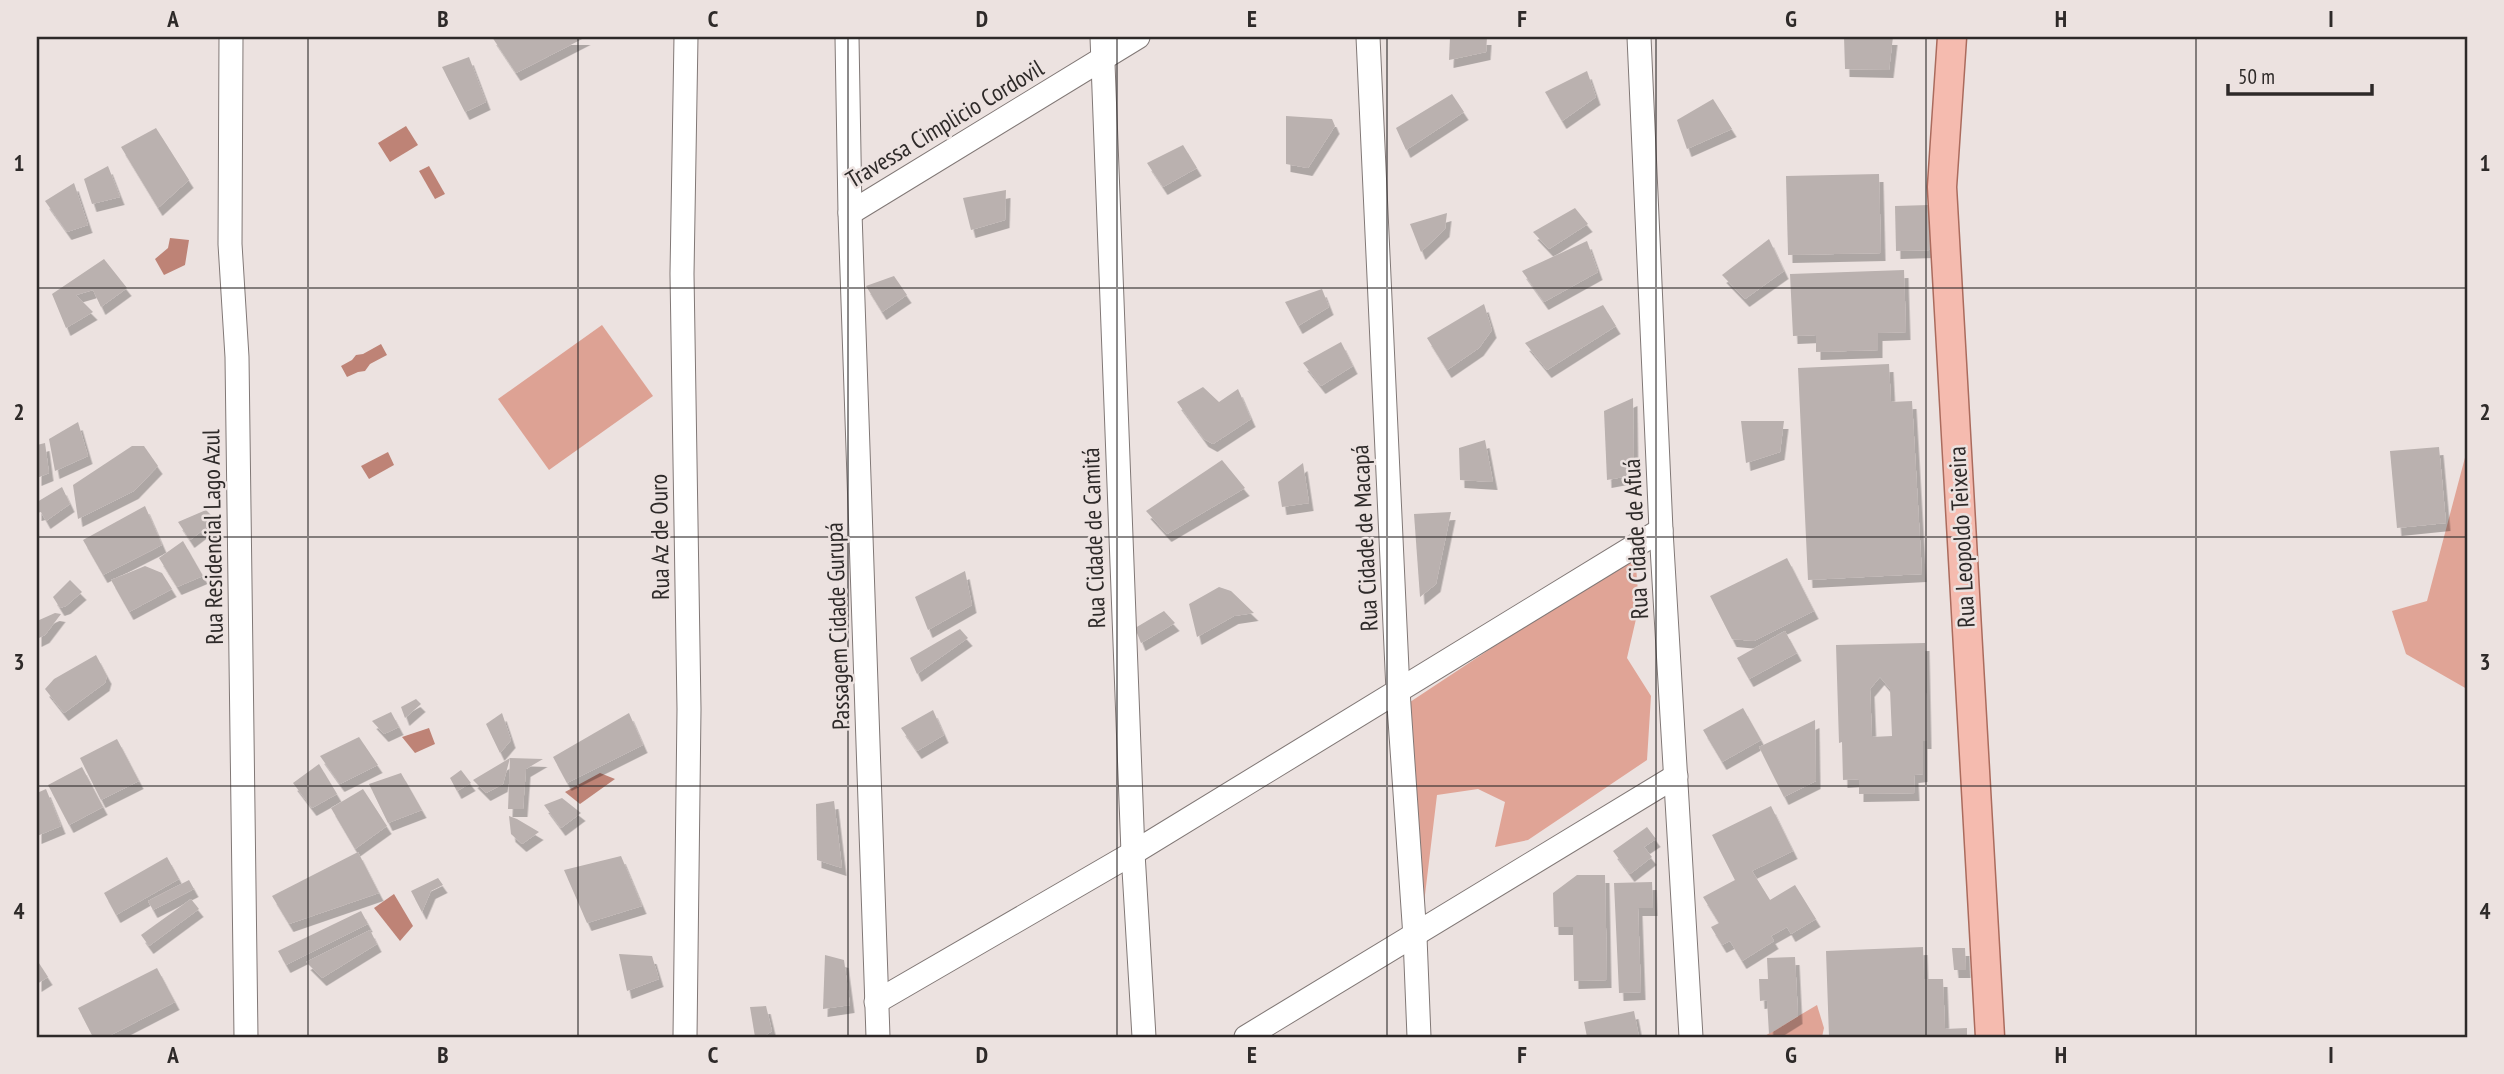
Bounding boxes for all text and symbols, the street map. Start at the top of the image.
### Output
text: A [166,4,179,33]
text: B [437,4,449,33]
text: C [708,4,719,33]
text: D [976,4,988,33]
text: E [1247,4,1257,33]
text: F [1517,4,1527,33]
text: G [1785,4,1797,33]
text: H [2055,4,2067,33]
text: I [2328,4,2334,33]
street label: Travessa Cimplicio Cordovil [840,52,1050,195]
scale bar [2228,52,2371,96]
text: 50 m [2238,63,2275,90]
text: 1 [14,148,25,177]
text: 1 [2480,148,2491,177]
text: 2 [14,397,25,426]
text: 2 [2480,397,2491,426]
street label: Rua Residencial Lago Azul [195,429,230,645]
street label: Rua Cidade de Macapá [1344,444,1385,632]
street label: Rua Leopoldo Teixeira [1941,446,1982,628]
street label: Rua Cidade de Camitá [1075,447,1112,629]
street label: Rua Cidade de Afuá [1616,458,1655,620]
street label: Rua Az de Ouro [643,474,676,600]
street label: Passagem Cidade Gurupá [818,522,857,730]
text: 3 [14,647,25,676]
text: 3 [2480,647,2491,676]
text: 4 [14,896,25,925]
text: 4 [2480,896,2491,925]
text: A [166,1040,179,1069]
text: B [437,1040,449,1069]
text: C [708,1040,719,1069]
text: D [976,1040,988,1069]
text: E [1247,1040,1257,1069]
text: F [1517,1040,1527,1069]
text: G [1785,1040,1797,1069]
text: H [2055,1040,2067,1069]
text: I [2328,1040,2334,1069]

